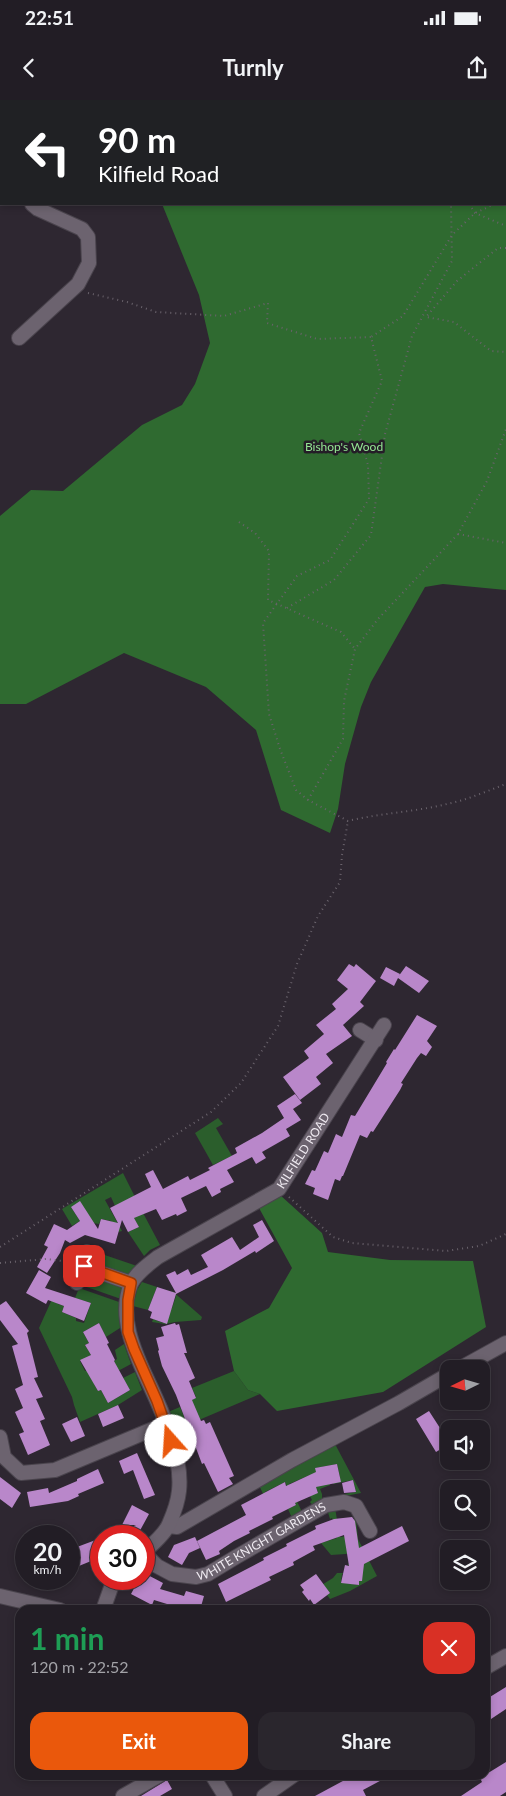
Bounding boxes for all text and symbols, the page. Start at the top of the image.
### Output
text: 22:51 [25,6,74,29]
icon: back [15,54,43,82]
text: Turnly [222,54,284,81]
icon: share [463,54,491,82]
text: 90 m [98,118,176,160]
icon: left [15,120,80,185]
text: Kilfield Road [98,160,219,187]
park label: Bishop's Wood [305,439,383,454]
street label: KILFIELD ROAD [273,1110,333,1191]
pin [63,1245,105,1287]
icon: arrive [70,1252,98,1280]
north arrow [440,1360,490,1410]
map controls [440,1360,490,1590]
position arrow [144,1414,196,1466]
button: sound [440,1420,490,1470]
button: search [440,1480,490,1530]
street label: WHITE KNIGHT GARDENS [195,1499,328,1584]
speed limit sign: 30 [90,1525,155,1590]
text: 20 [33,1536,62,1566]
button: layers [440,1540,490,1590]
text: km/h [33,1562,62,1577]
text: 1 min [30,1620,104,1656]
button: close [423,1622,475,1674]
text: 120 m · 22:52 [30,1657,129,1676]
button: Exit [30,1712,248,1770]
button: Share [258,1712,475,1770]

